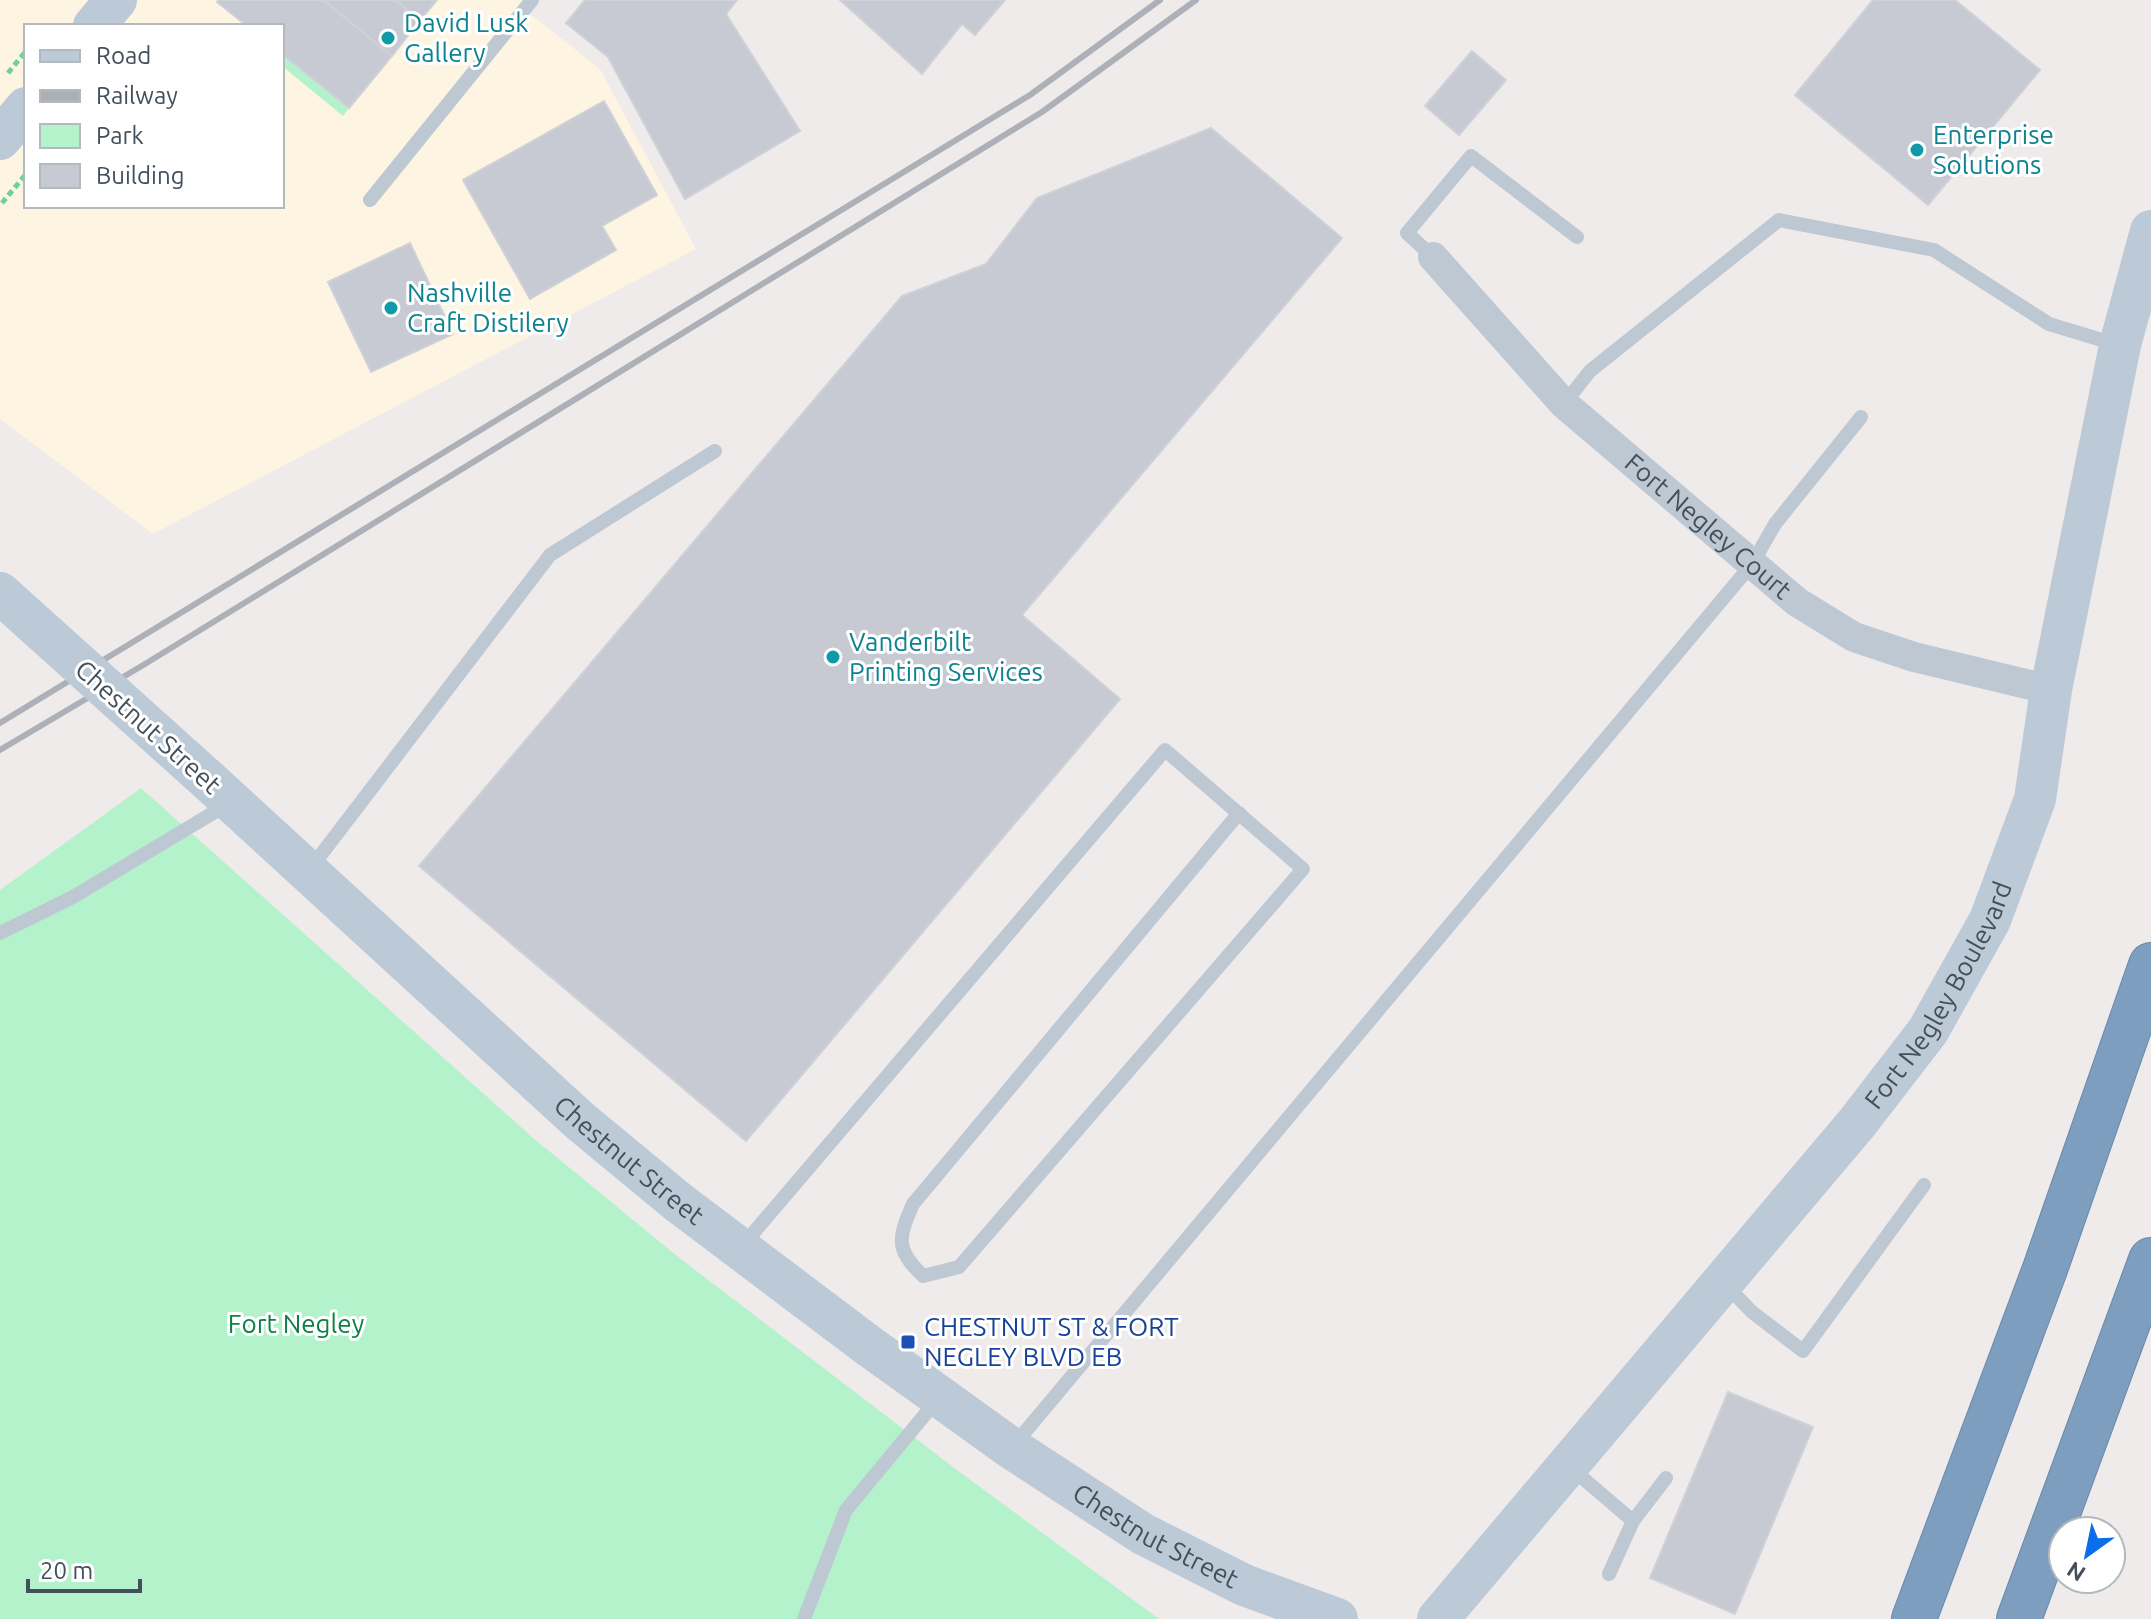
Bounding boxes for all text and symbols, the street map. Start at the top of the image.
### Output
place label: David Lusk Gallery [404,8,528,67]
legend [24,24,284,208]
marker: David Lusk Gallery [379,29,397,47]
text: Road [96,42,151,69]
text: Railway [96,82,178,109]
place label: Enterprise Solutions [1933,120,2054,179]
text: Park [96,122,144,149]
marker: Enterprise Solutions [1908,141,1926,159]
text: Building [96,162,184,189]
place label: Nashville Craft Distilery [407,278,569,337]
marker: Nashville Craft Distilery [382,299,400,317]
street label: Fort Negley Court [1620,447,1797,605]
place label: Vanderbilt Printing Services [849,627,1043,686]
marker: Vanderbilt Printing Services [824,648,842,666]
street label: Chestnut Street [70,654,227,799]
street label: Fort Negley Boulevard [1859,877,2017,1114]
street label: Chestnut Street [549,1090,710,1230]
park label: Fort Negley [228,1309,364,1338]
place label: CHESTNUT ST & FORT NEGLEY BLVD EB [924,1312,1179,1371]
marker: CHESTNUT ST & FORT NEGLEY BLVD EB [899,1333,917,1351]
street label: Chestnut Street [1068,1477,1243,1594]
north arrow [2047,1515,2127,1595]
scale bar [28,1543,140,1593]
text: 20 m [40,1557,93,1584]
text: N [2062,1557,2090,1587]

